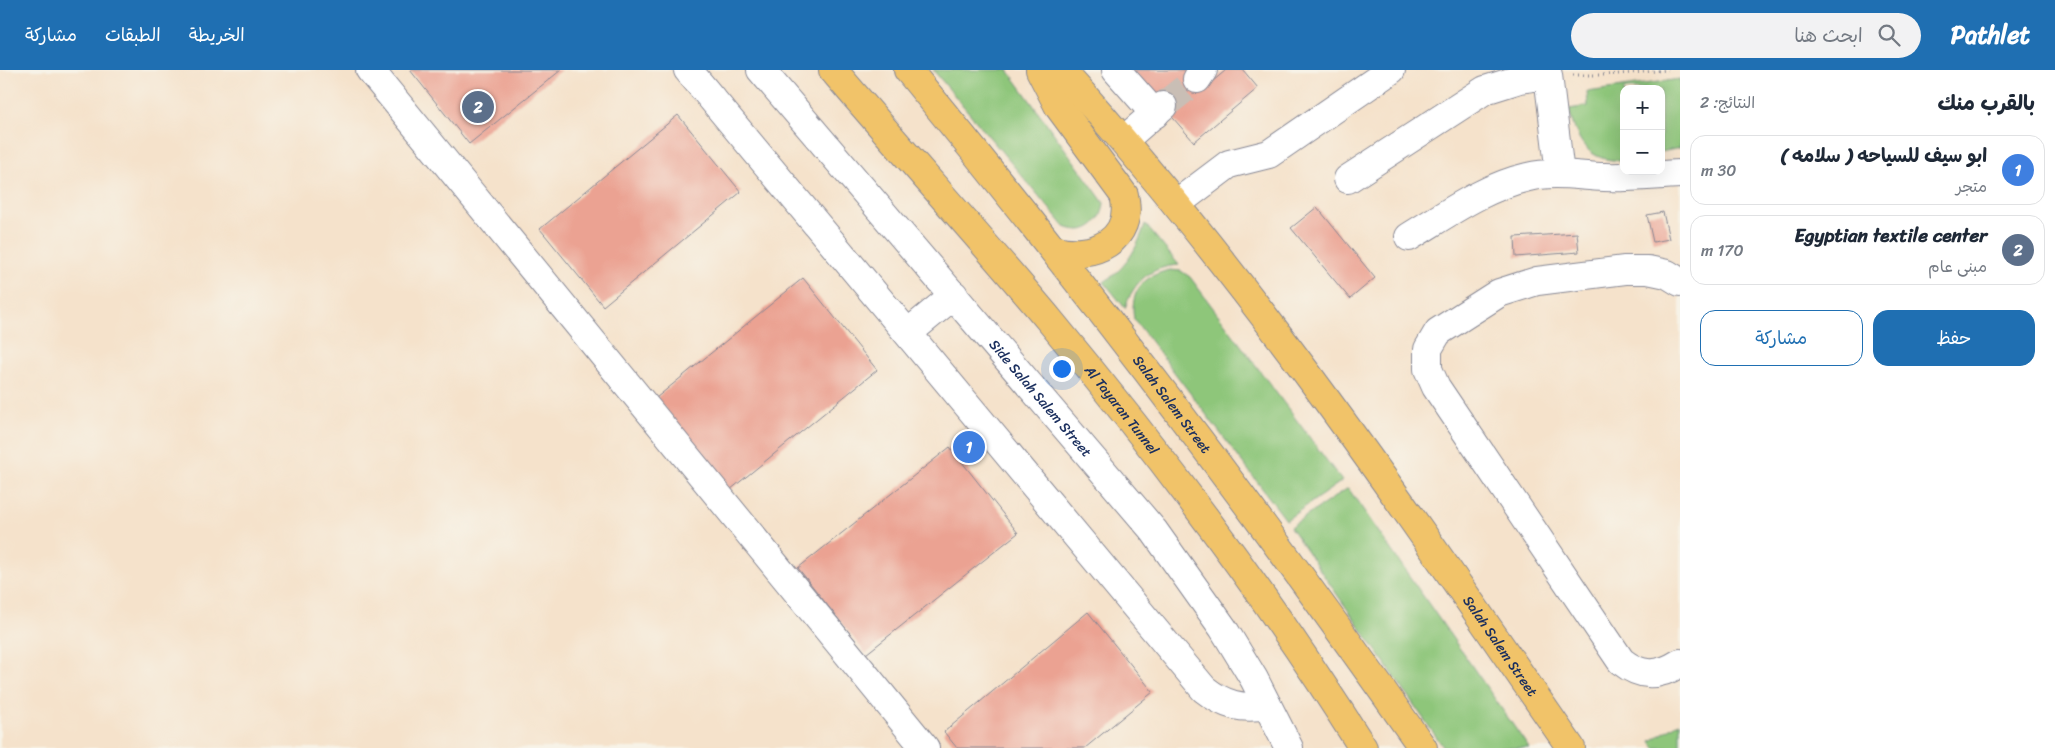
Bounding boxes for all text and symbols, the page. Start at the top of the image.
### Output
search box [1571,13,1921,58]
text: Pathlet [1951,14,2030,56]
text: مشاركة [25,19,77,51]
text: الطبقات [105,19,161,51]
text: الخريطة [189,19,245,51]
text: ابحث هنا [1794,19,1863,52]
icon: search [1875,21,1903,49]
text: بالقرب منك [1937,84,2035,122]
map controls [1620,85,1665,175]
button: + [1620,85,1665,130]
pin: 2 [462,88,494,126]
text: النتائج: 2 [1700,88,1755,117]
button: − [1620,130,1665,175]
text: ابو سيف للسياحه ( سلامه ) [1780,139,1987,172]
text: 30 m [1701,156,1736,185]
text: 1 [2015,156,2021,185]
text: متجر [1956,172,1987,201]
text: Egyptian textile center [1794,219,1987,252]
text: 170 m [1701,236,1744,265]
text: 2 [2013,236,2023,265]
text: مبنى عام [1928,252,1987,281]
button: مشاركة [1700,310,1863,366]
button: حفظ [1873,310,2035,366]
street label: Side Salah Salem Street [982,333,1098,463]
street label: Salah Salem Street [1126,350,1218,459]
your location [1049,356,1075,382]
street label: Al Tayaran Tunnel [1077,359,1166,461]
pin: 1 [953,428,985,466]
street label: Salah Salem Street [1456,590,1544,702]

